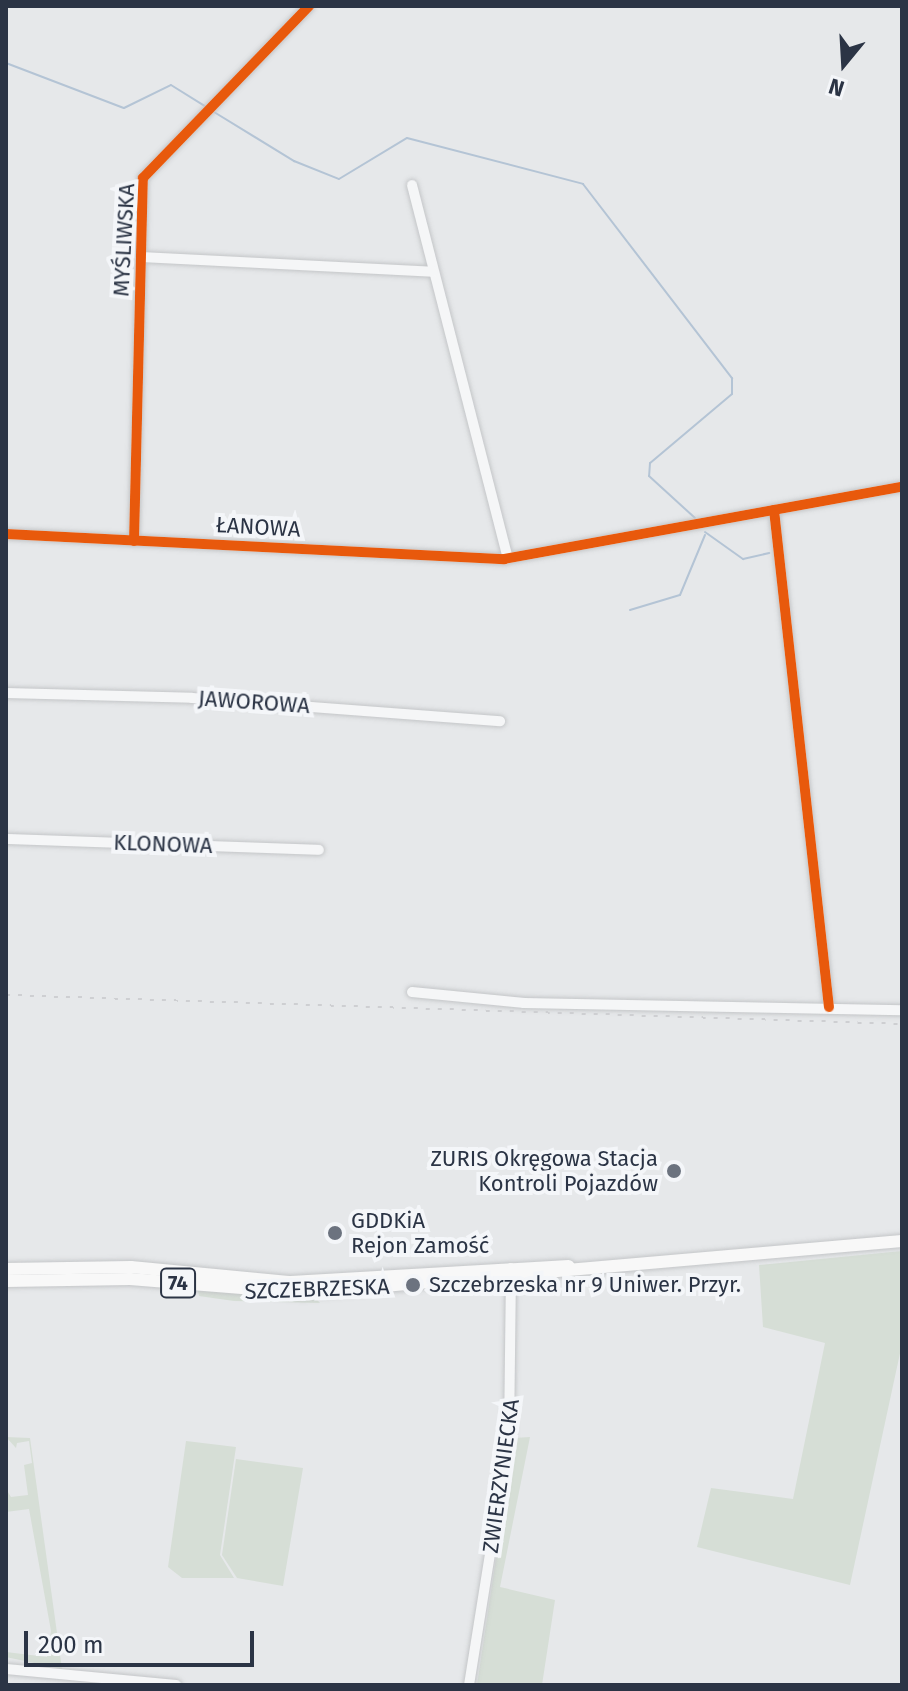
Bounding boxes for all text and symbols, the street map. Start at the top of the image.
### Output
north arrow [804,24,884,104]
text: N [825,72,848,102]
street label: MYŚLIWSKA [108,183,140,297]
street label: ŁANOWA [215,512,301,542]
street label: JAWOROWA [197,685,311,719]
street label: KLONOWA [113,829,213,859]
place label: ZURIS Okręgowa Stacja Kontroli Pojazdów [431,1145,658,1196]
marker: ZURIS Okręgowa Stacja Kontroli Pojazdów [665,1162,683,1180]
place label: GDDKiA Rejon Zamość [351,1207,489,1258]
marker: GDDKiA Rejon Zamość [326,1224,344,1242]
road number: 74 [160,1267,196,1299]
place label: Szczebrzeska nr 9 Uniwer. Przyr. [429,1272,741,1298]
street label: SZCZEBRZESKA [244,1273,390,1305]
marker: Szczebrzeska nr 9 Uniwer. Przyr. [404,1276,422,1294]
street label: ZWIERZYNIECKA [477,1397,525,1555]
scale bar [28,1615,258,1665]
text: 200 m [38,1631,104,1659]

